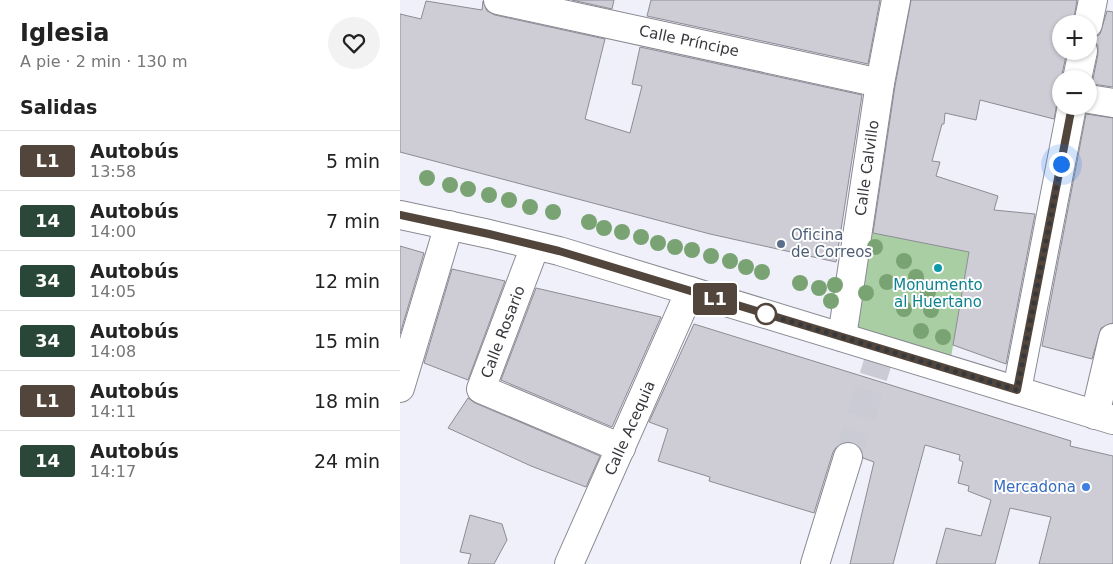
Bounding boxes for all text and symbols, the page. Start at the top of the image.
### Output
map controls [1052,15,1097,115]
button: + [1052,15,1097,60]
button: heart [328,17,380,69]
text: Iglesia [20,19,109,47]
street label: Calle Príncipe [637,22,741,60]
text: A pie · 2 min · 130 m [20,52,188,71]
button: − [1052,70,1097,115]
text: Salidas [20,96,97,118]
street label: Calle Calvillo [851,119,883,217]
text: Autobús [90,140,179,162]
text: L1 [36,150,60,171]
text: 5 min [326,150,380,172]
your location [1049,152,1074,177]
text: 13:58 [90,162,136,181]
text: Autobús [90,200,179,222]
text: 14 [35,210,60,231]
text: 7 min [326,210,380,232]
text: 14:00 [90,222,136,241]
place label: Oficina de Correos [791,226,872,261]
marker: Oficina de Correos [775,238,787,250]
text: Autobús [90,260,179,282]
marker: Monumento al Huertano [932,262,944,274]
text: 34 [35,270,60,291]
text: 12 min [314,270,380,292]
place label: Monumento al Huertano [893,276,983,311]
text: 14:05 [90,282,136,301]
street label: Calle Rosario [477,283,529,381]
line badge: L1 [692,283,738,315]
text: L1 [703,288,727,309]
unlabelled marker [755,303,777,325]
text: Autobús [90,320,179,342]
text: 34 [35,330,60,351]
text: 15 min [314,330,380,352]
text: 14:08 [90,342,136,361]
street label: Calle Acequia [601,378,659,478]
text: Autobús [90,380,179,402]
text: L1 [36,390,60,411]
text: 18 min [314,390,380,412]
text: 14:11 [90,402,136,421]
text: Autobús [90,440,179,462]
text: 14 [35,450,60,471]
text: 24 min [314,450,380,472]
text: 14:17 [90,462,136,481]
place label: Mercadona [993,478,1076,496]
marker: Mercadona [1080,481,1092,493]

